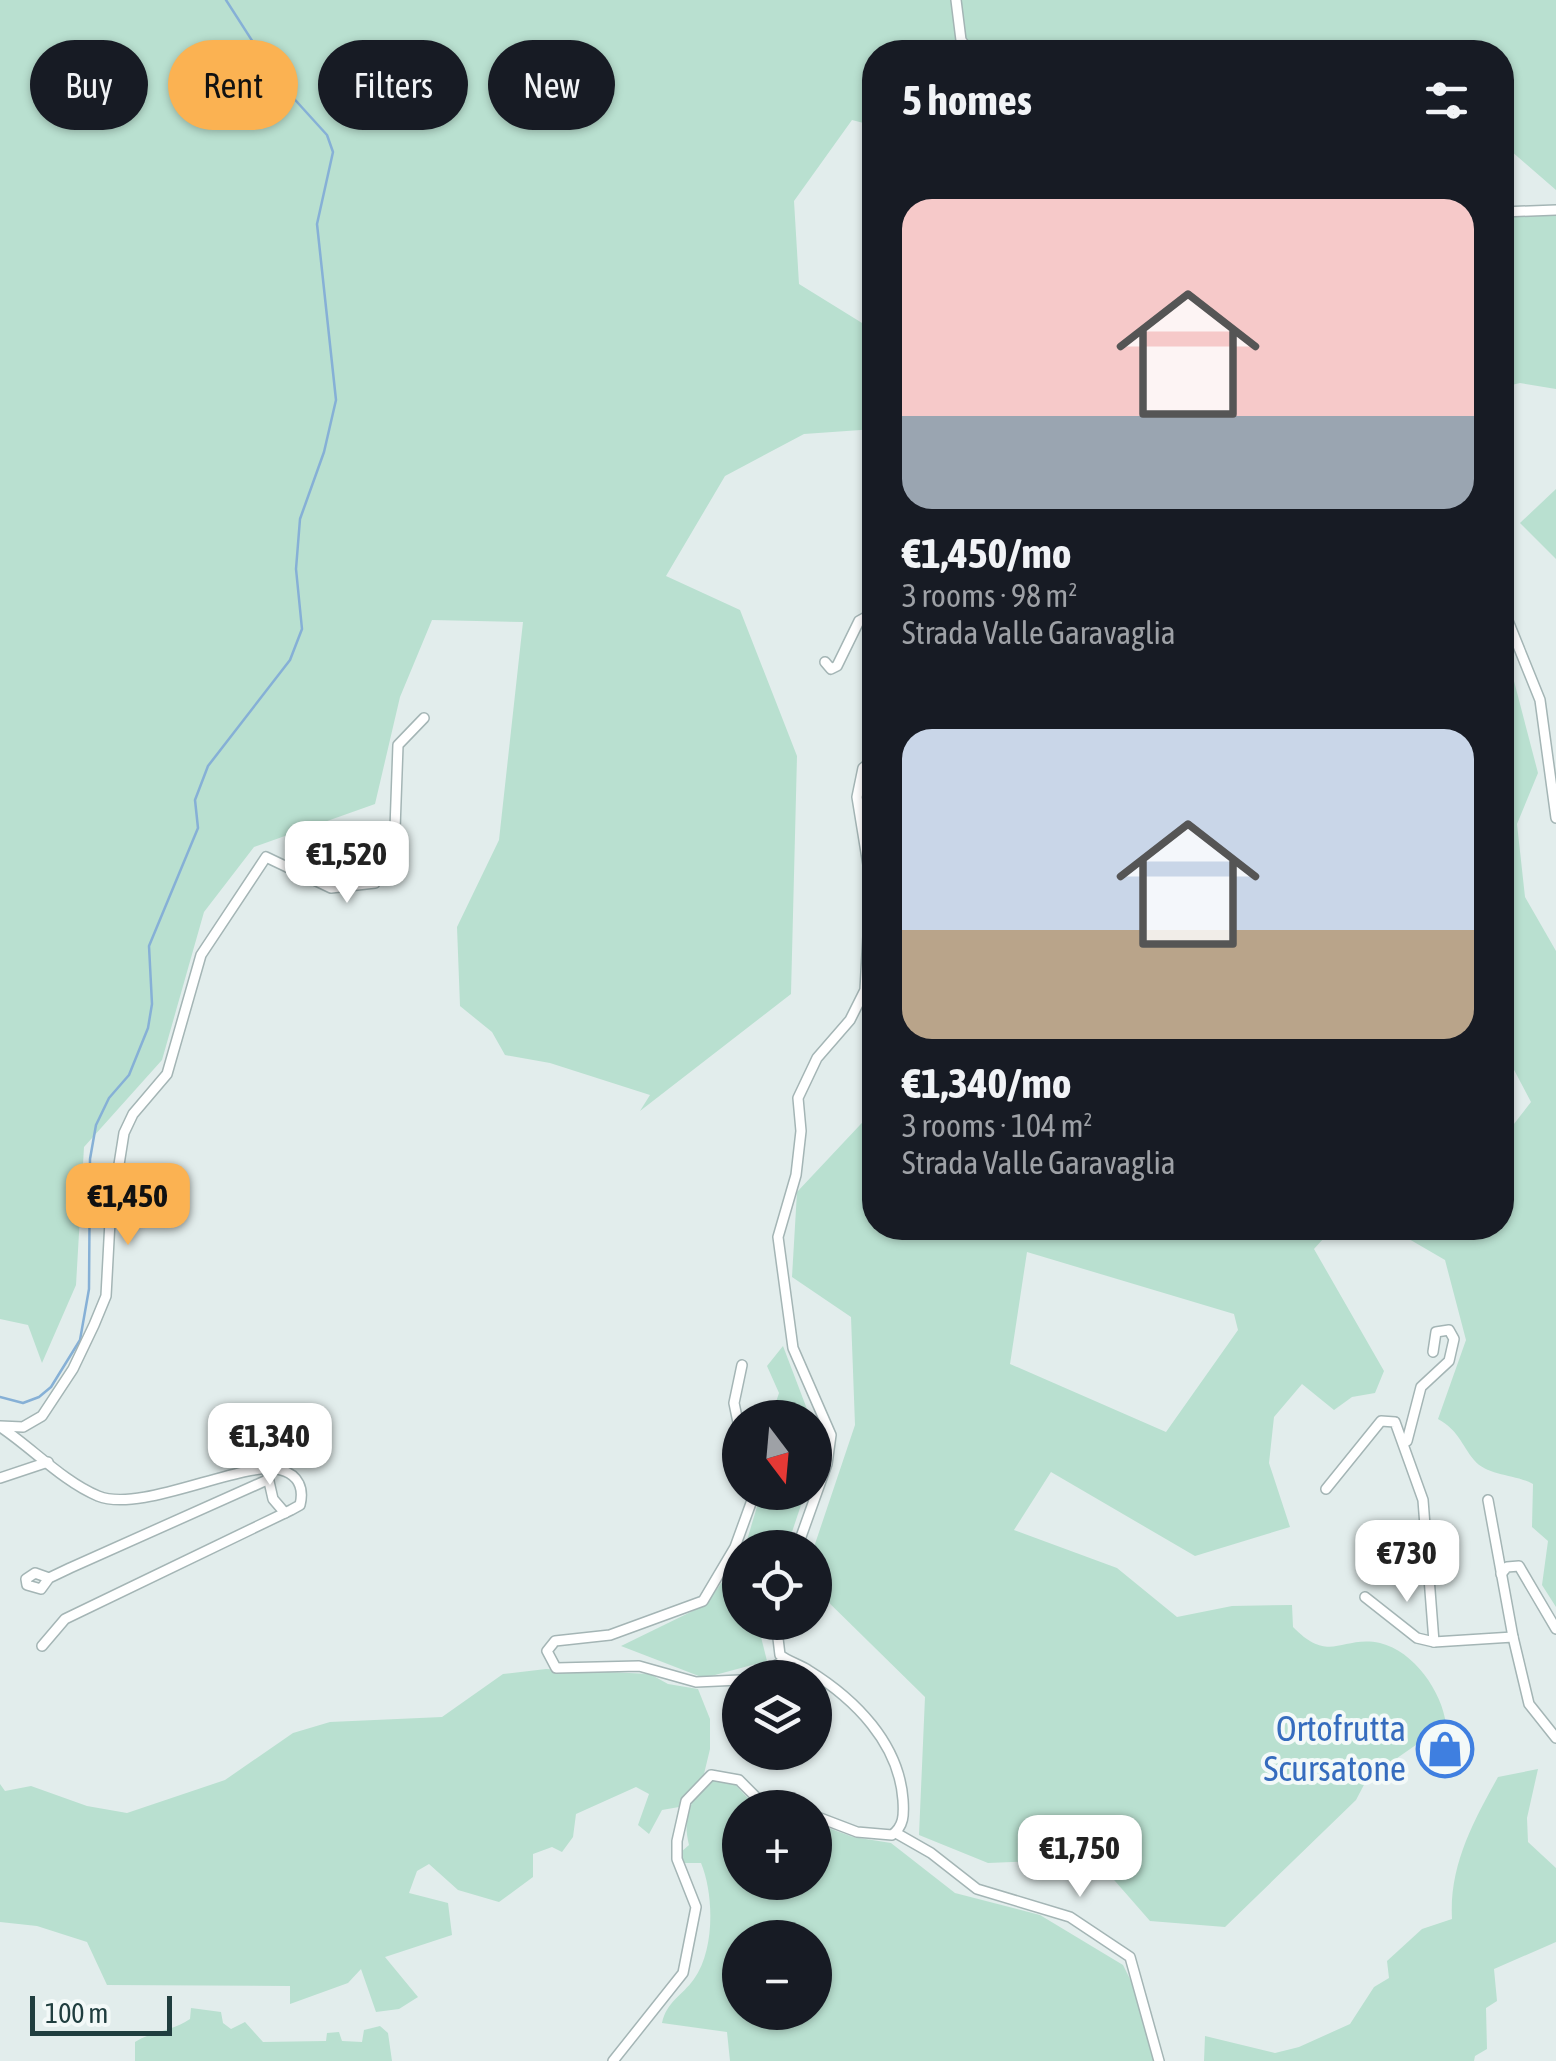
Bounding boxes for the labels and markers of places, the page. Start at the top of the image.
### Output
pin: €1,520 [266,821,428,906]
pin: €1,450 [47,1163,209,1248]
pin: €1,340 [189,1403,351,1488]
pin: €730 [1348,1520,1466,1605]
place label: Ortofrutta Scursatone [1263,1708,1406,1788]
shop icon: Ortofrutta Scursatone [1415,1719,1475,1779]
pin: €1,750 [999,1815,1161,1900]

